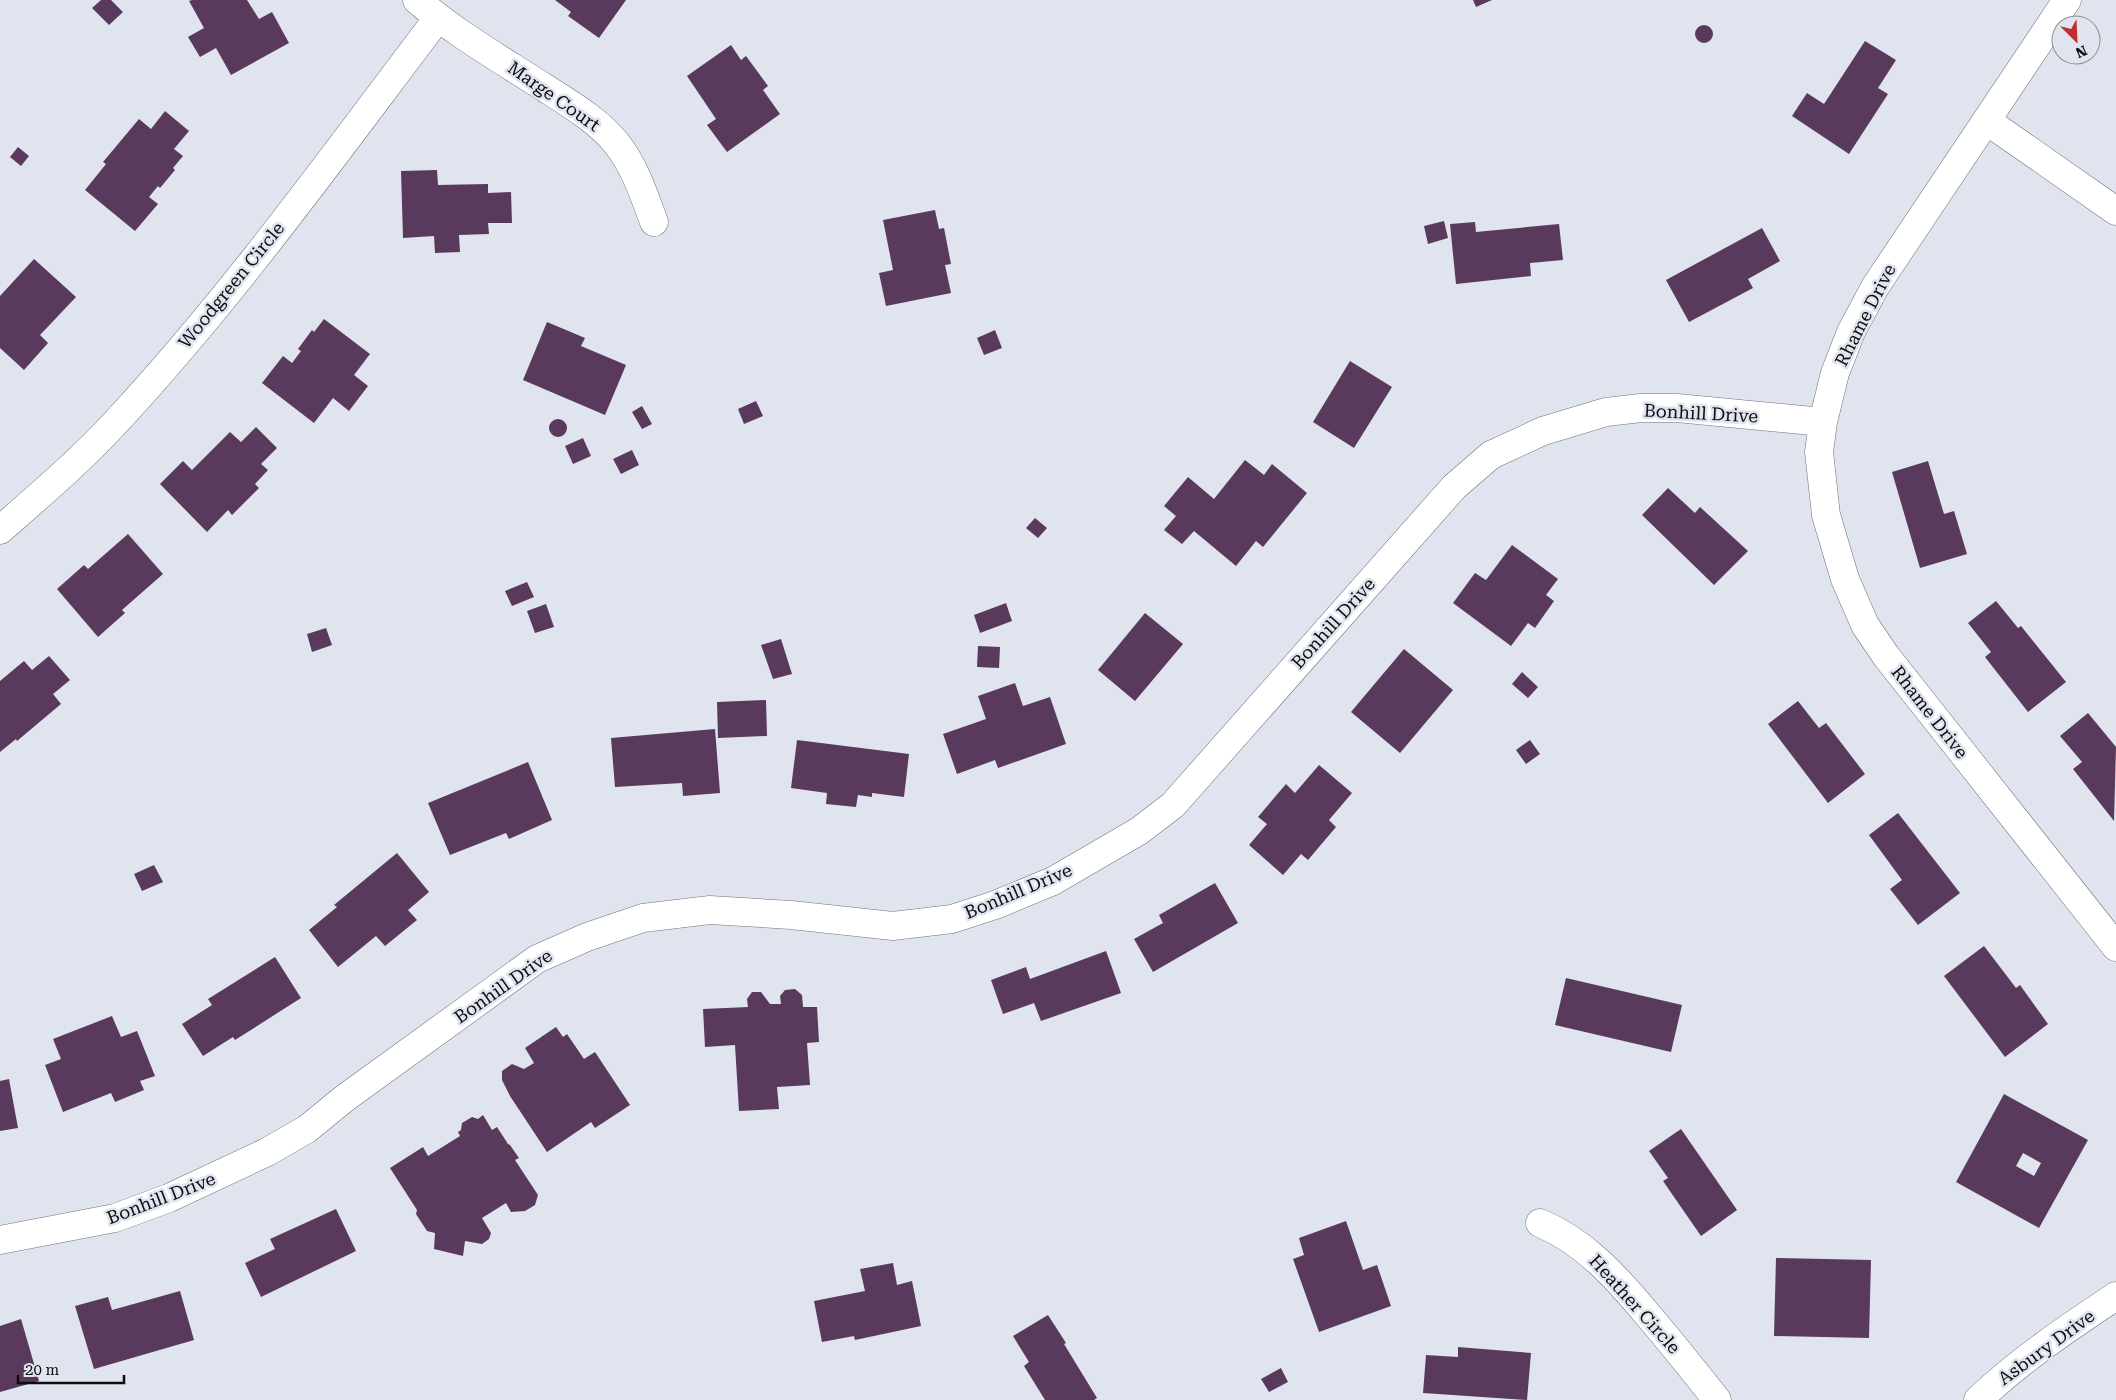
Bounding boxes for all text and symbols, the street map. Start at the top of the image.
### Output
north arrow [2051,15,2101,65]
text: N [2073,42,2089,61]
street label: Marge Court [504,57,604,136]
street label: Woodgreen Circle [174,218,288,352]
street label: Rhame Drive [1830,260,1900,370]
street label: Bonhill Drive [1643,400,1759,426]
street label: Bonhill Drive [1287,573,1379,673]
street label: Rhame Drive [1887,662,1973,763]
street label: Bonhill Drive [961,859,1075,923]
street label: Bonhill Drive [450,944,556,1027]
street label: Bonhill Drive [104,1168,218,1228]
street label: Heather Circle [1585,1250,1685,1358]
street label: Asbury Drive [1994,1305,2098,1389]
scale bar [18,1352,124,1384]
text: 20 m [25,1361,60,1379]

